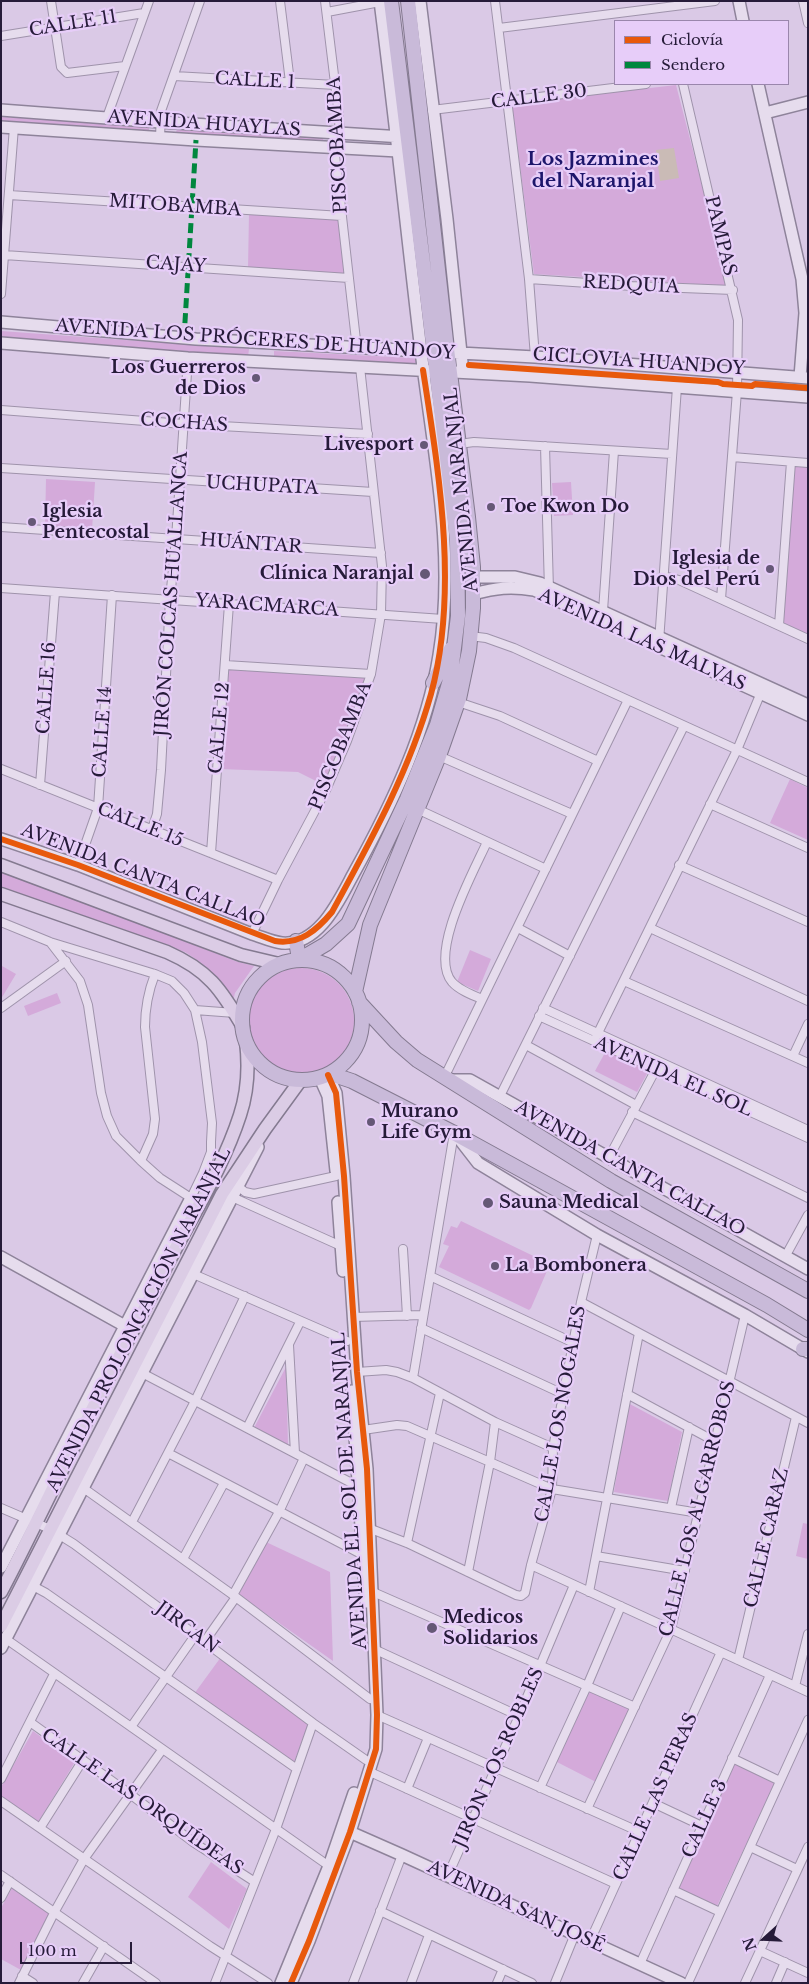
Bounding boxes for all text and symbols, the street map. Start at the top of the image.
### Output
street label: CALLE 11 [27,6,119,42]
legend [614,20,789,85]
text: Ciclovía [661,30,723,49]
text: Sendero [661,55,725,74]
street label: CALLE 1 [214,68,296,94]
street label: PISCOBAMBA [324,76,352,214]
street label: CALLE 30 [490,80,588,114]
street label: AVENIDA HUAYLAS [107,106,301,142]
district label: Los Jazmines del Naranjal [527,149,659,193]
street label: MITOBAMBA [108,191,242,221]
street label: PAMPAS [700,194,740,278]
street label: CAJAY [145,252,207,278]
street label: REDQUIA [582,272,680,298]
street label: AVENIDA LOS PRÓCERES DE HUANDOY [55,315,455,365]
street label: CICLOVIA HUANDOY [532,344,746,380]
place label: Los Guerreros de Dios [111,357,246,399]
marker: Los Guerreros de Dios [250,372,262,384]
street label: AVENIDA NARANJAL [440,386,484,594]
street label: COCHAS [139,409,229,437]
place label: Livesport [324,434,414,456]
marker: Livesport [418,439,430,451]
street label: JIRÓN COLCAS HUALLANCA [151,451,193,737]
street label: UCHUPATA [205,472,319,500]
place label: Toe Kwon Do [501,496,629,518]
place label: Iglesia Pentecostal [42,501,149,544]
marker: Toe Kwon Do [485,501,497,513]
marker: Iglesia Pentecostal [26,516,38,528]
street label: HUÁNTAR [199,530,303,558]
place label: Iglesia de Dios del Perú [633,548,760,590]
place label: Clínica Naranjal [260,563,414,585]
marker: Iglesia de Dios del Perú [764,563,776,575]
marker: Clínica Naranjal [418,567,432,581]
street label: AVENIDA LAS MALVAS [535,584,749,696]
street label: YARACMARCA [195,590,339,622]
street label: CALLE 16 [33,641,61,735]
street label: PISCOBAMBA [305,678,377,814]
street label: CALLE 12 [205,681,235,775]
street label: CALLE 14 [89,686,117,778]
street label: CALLE 15 [94,798,186,852]
street label: AVENIDA CANTA CALLAO [18,819,268,933]
street label: AVENIDA EL SOL [591,1032,755,1122]
street label: AVENIDA CANTA CALLAO [511,1097,749,1241]
place label: Murano Life Gym [381,1101,471,1144]
marker: Murano Life Gym [365,1116,377,1128]
street label: AVENIDA PROLONGACIÓN NARANJAL [42,1144,236,1496]
place label: Sauna Medical [499,1192,639,1214]
marker: Sauna Medical [481,1196,495,1210]
place label: La Bombonera [505,1255,647,1277]
marker: La Bombonera [489,1260,501,1272]
street label: CALLE LOS NOGALES [531,1304,591,1524]
street label: AVENIDA EL SOL DE NARANJAL [328,1332,372,1650]
street label: CALLE LOS ALGARROBOS [656,1379,740,1639]
street label: CALLE CARAZ [740,1466,794,1610]
street label: JIRCAN [151,1597,223,1659]
place label: Medicos Solidarios [443,1607,538,1650]
marker: Medicos Solidarios [425,1621,439,1635]
street label: JIRÓN LOS ROBLES [449,1664,549,1852]
street label: CALLE LAS PERAS [609,1710,703,1884]
street label: CALLE LAS ORQUÍDEAS [37,1724,247,1880]
street label: CALLE 3 [678,1776,732,1862]
street label: AVENIDA SAN JOSÉ [424,1856,608,1958]
north arrow [739,1914,789,1964]
scale bar [22,1932,135,1964]
text: N [739,1935,761,1953]
text: 100 m [28,1941,77,1960]

